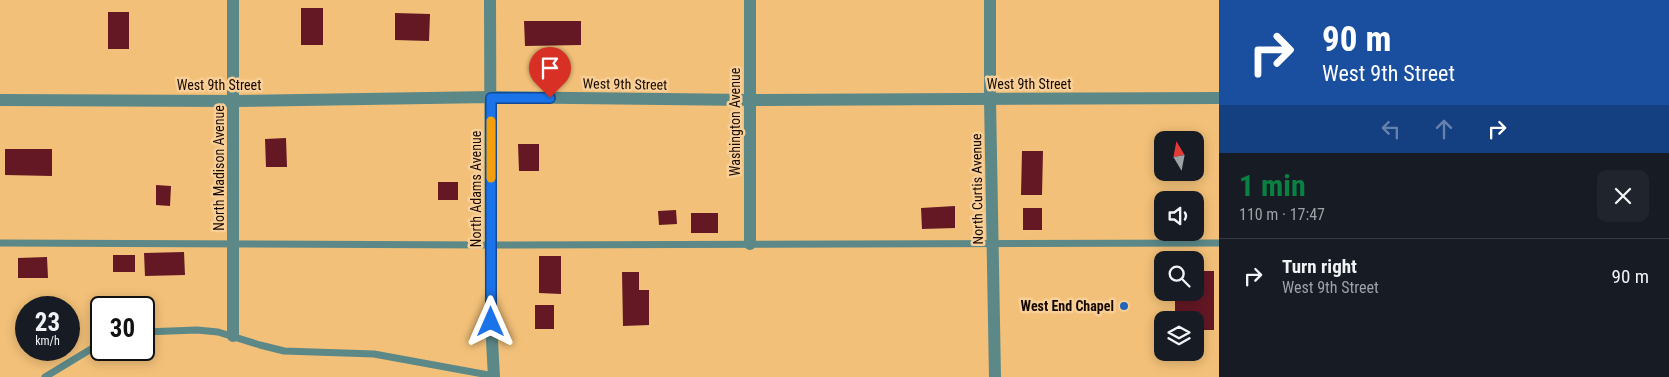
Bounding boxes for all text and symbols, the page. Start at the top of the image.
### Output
text: 90 m [1322,19,1391,60]
icon: right [1239,20,1304,85]
pin [529,47,571,98]
icon: arrive [536,54,564,82]
text: West 9th Street [1322,61,1455,86]
street label: Washington Avenue [727,67,743,176]
street label: West 9th Street [583,75,667,93]
street label: West 9th Street [987,76,1071,92]
street label: West 9th Street [177,77,261,93]
street label: North Madison Avenue [211,105,227,231]
icon: left [1377,115,1405,143]
icon: ahead [1430,115,1458,143]
icon: right [1483,115,1511,143]
street label: North Adams Avenue [468,130,484,247]
north arrow [1154,131,1204,181]
map controls [1154,131,1204,361]
street label: North Curtis Avenue [968,133,986,245]
text: 1 min [1239,168,1306,203]
button: close [1597,170,1649,222]
button: sound [1154,191,1204,241]
text: 110 m · 17:47 [1239,205,1325,224]
button: search [1154,251,1204,301]
text: Turn right [1282,255,1357,278]
icon: right [1239,262,1267,290]
text: 90 m [1612,265,1649,288]
text: West 9th Street [1282,278,1379,297]
position arrow [464,295,516,347]
speed limit sign: 30 [90,296,155,361]
place label: West End Chapel [1021,298,1114,314]
marker: West End Chapel [1118,300,1130,312]
text: 23 [35,308,60,337]
button: layers [1154,311,1204,361]
text: km/h [35,334,60,348]

